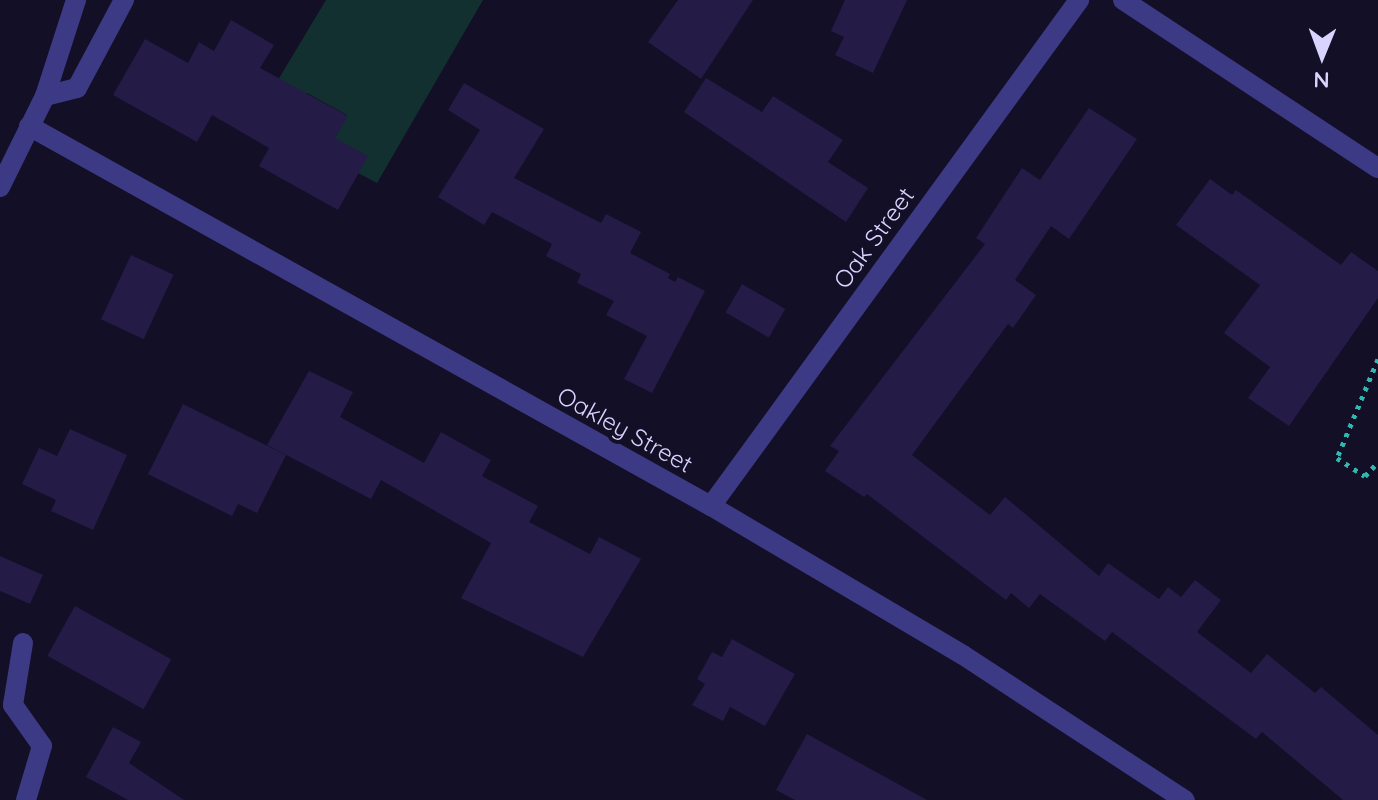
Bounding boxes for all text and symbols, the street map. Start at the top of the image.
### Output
north arrow [1282,16,1362,96]
text: N [1313,66,1330,94]
street label: Oak Street [828,182,920,294]
street label: Oakley Street [552,381,698,479]

